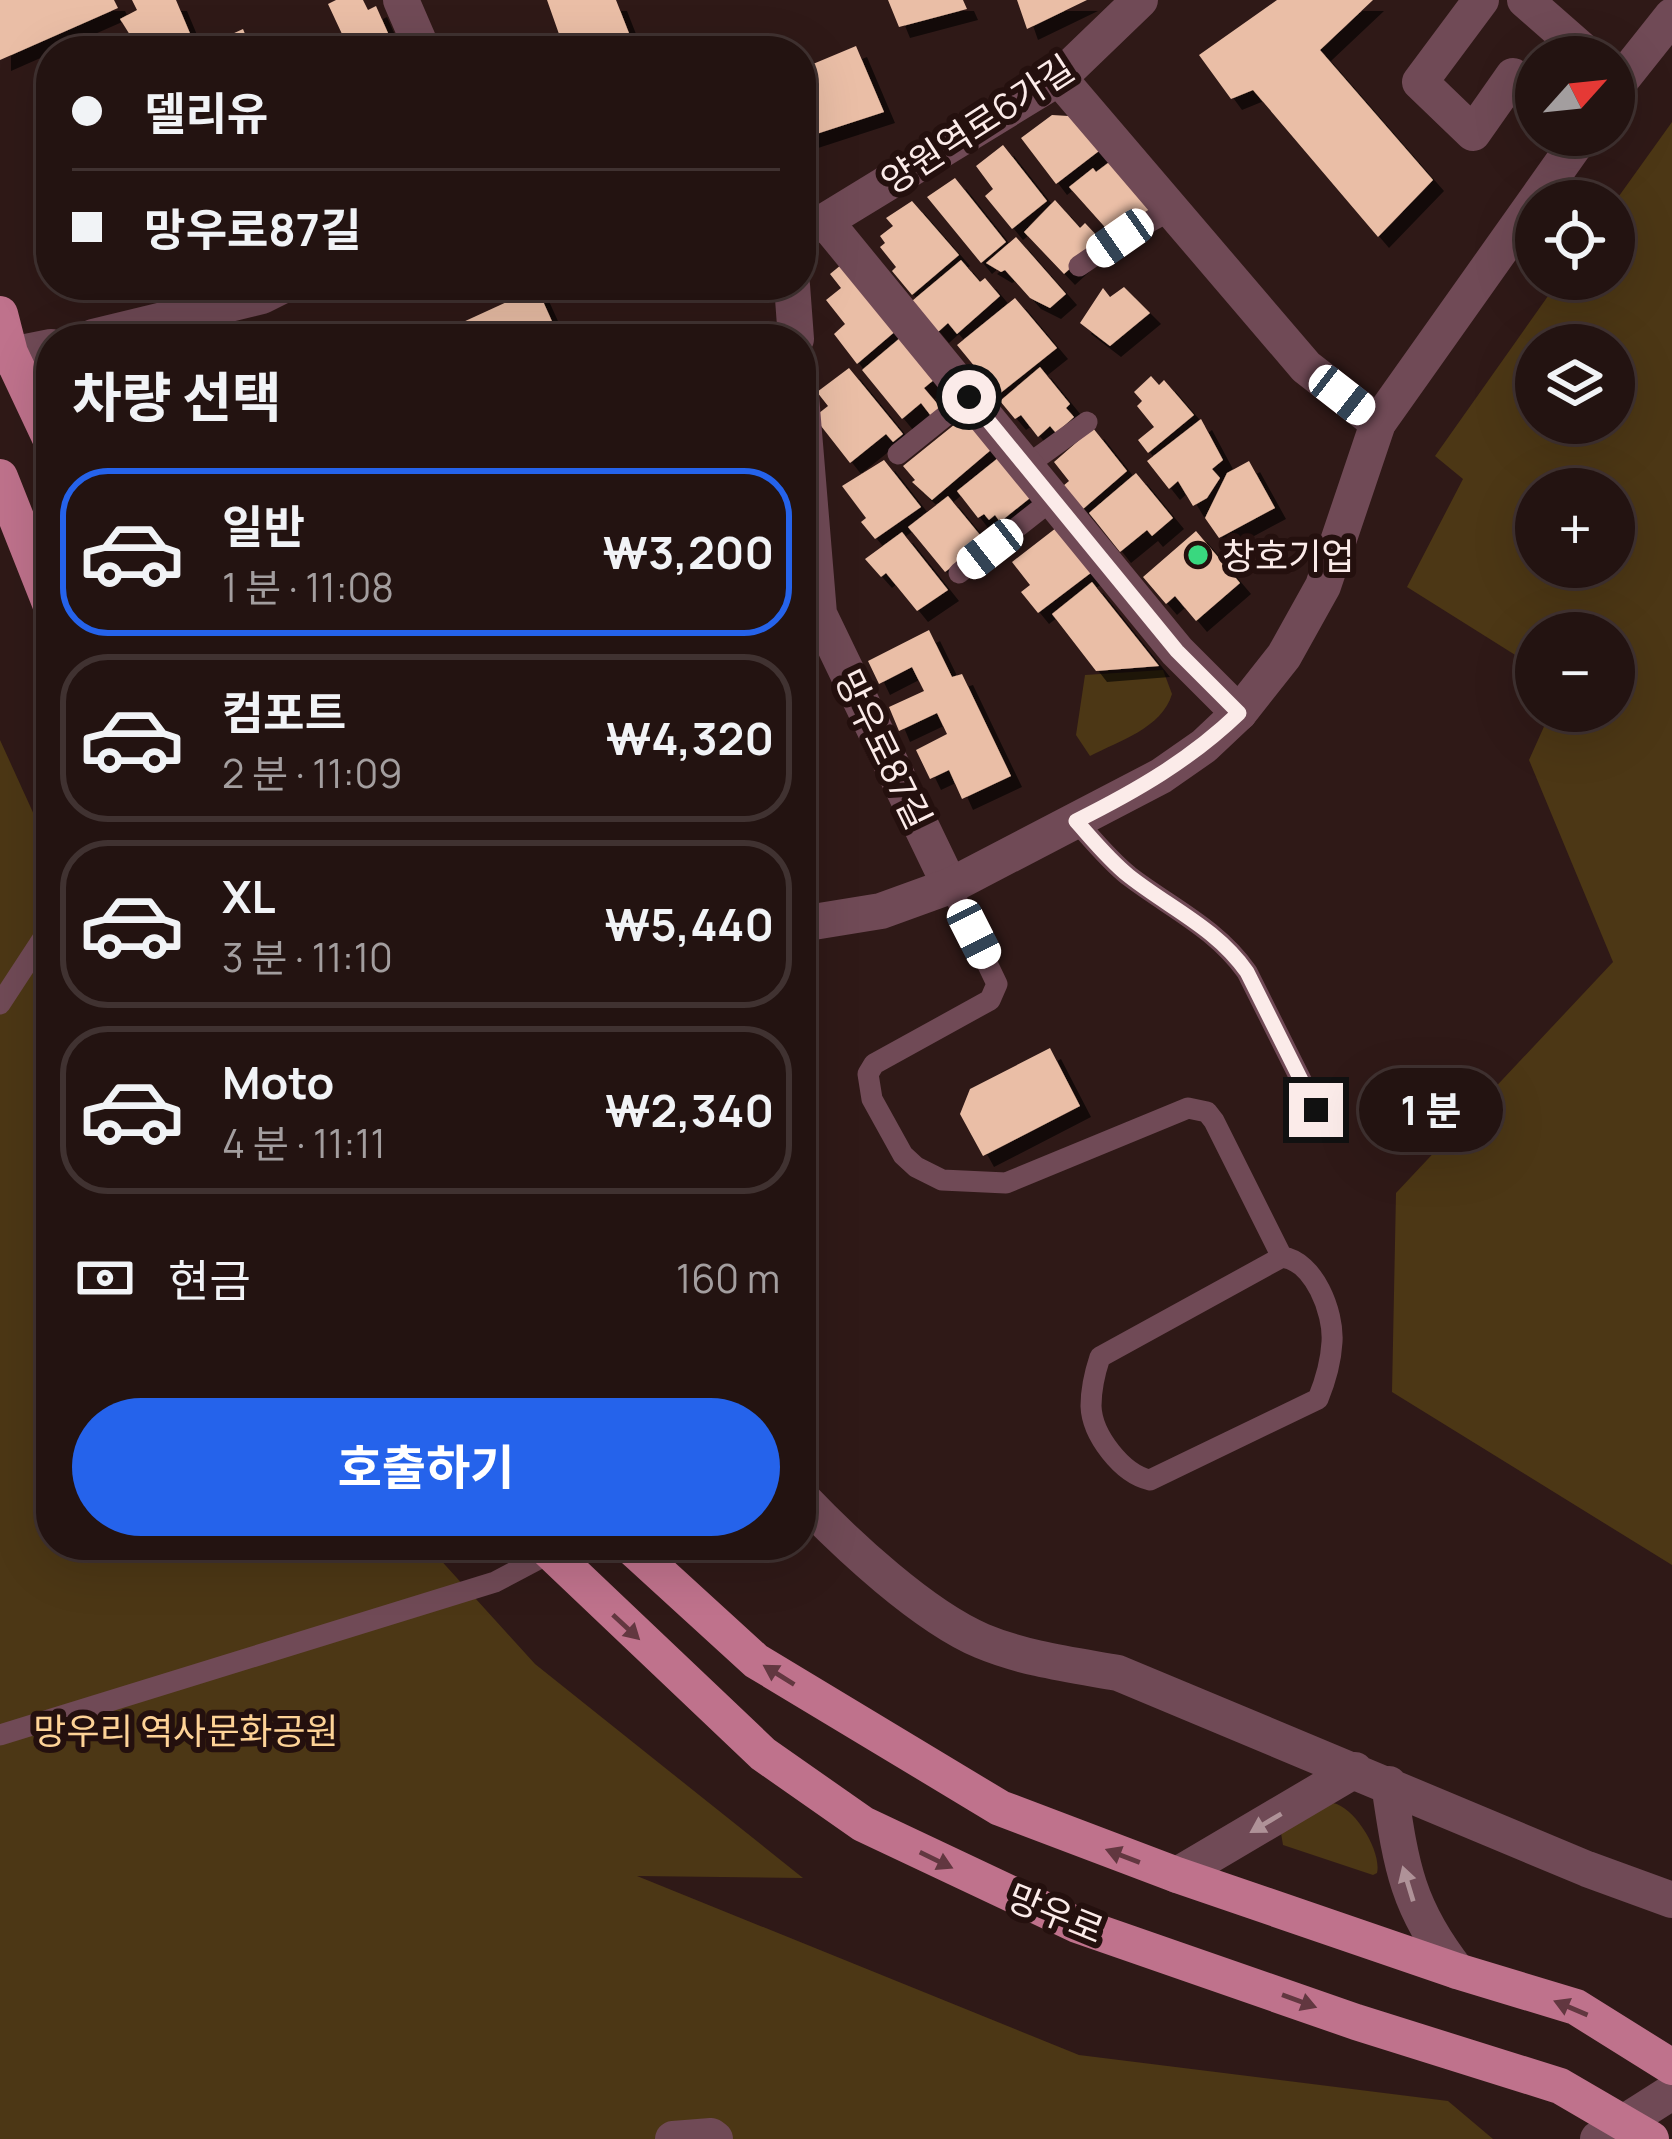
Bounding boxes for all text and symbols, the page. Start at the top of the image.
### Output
north arrow [1515,36,1635,156]
map controls [1515,36,1635,732]
street label: 양원역로6가길 [871,43,1083,205]
text: 델리유 [144,82,268,144]
button: locate [1515,180,1635,300]
text: 망우로87길 [144,198,361,260]
car [1080,203,1160,273]
button: layers [1515,324,1635,444]
text: 차량 선택 [72,359,282,433]
car [1303,359,1381,431]
route start [942,370,996,424]
button: + [1515,468,1635,588]
text: 일반 [222,495,305,557]
icon: car [78,498,186,606]
car [951,513,1029,585]
text: ₩3,200 [603,521,774,583]
place label: 창호기업 [1222,531,1354,580]
marker: 창호기업 [1185,542,1211,568]
text: 1 분 · 11:08 [222,560,394,614]
button: − [1515,612,1635,732]
street label: 망우로87길 [824,661,944,837]
text: 컴포트 [222,681,346,743]
icon: car [78,684,186,792]
text: ₩4,320 [606,707,774,769]
text: 2 분 · 11:09 [222,746,402,800]
text: XL [222,865,276,927]
icon: car [78,870,186,978]
text: ₩5,440 [605,893,774,955]
car [942,894,1006,974]
text: 3 분 · 11:10 [222,930,393,984]
text: Moto [222,1051,334,1113]
icon: car [78,1056,186,1164]
callout: 1 분 [1358,1068,1502,1152]
text: ₩2,340 [605,1079,774,1141]
route end [1289,1083,1343,1137]
text: 1 분 [1401,1083,1461,1137]
text: 4 분 · 11:11 [222,1116,386,1170]
icon: cash [72,1245,138,1311]
text: 현금 [168,1249,251,1311]
text: 160 m [676,1251,780,1305]
button: 호출하기 [72,1398,780,1536]
one-way arrow [612,1613,641,1640]
one-way arrow [762,1665,795,1687]
park label: 망우리 역사문화공원 [33,1706,339,1755]
one-way arrow [1249,1811,1283,1832]
one-way arrow [1104,1845,1140,1864]
one-way arrow [919,1849,953,1869]
one-way arrow [1398,1865,1416,1902]
street label: 망우로 [1001,1872,1111,1954]
one-way arrow [1281,1993,1317,2011]
one-way arrow [1553,1998,1589,2017]

